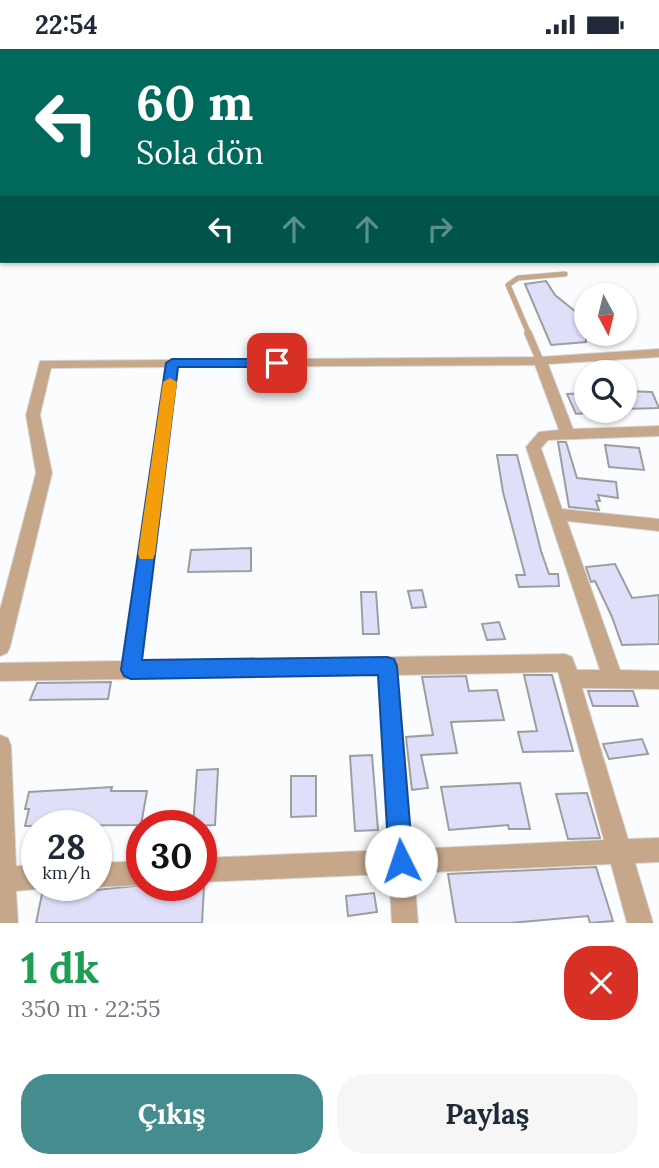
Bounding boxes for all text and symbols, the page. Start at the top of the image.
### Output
text: 22:54 [35,8,98,41]
text: 60 m [136,71,253,133]
icon: left [21,77,112,168]
text: Sola dön [136,132,264,173]
icon: left [202,210,240,248]
icon: ahead [275,210,313,248]
icon: ahead [348,210,386,248]
icon: right [421,210,459,248]
north arrow [574,283,637,347]
map controls [574,283,637,423]
pin [247,333,307,393]
icon: arrive [258,344,296,382]
button: search [574,360,637,423]
speed limit sign: 30 [126,810,217,901]
text: 28 [47,824,86,869]
position arrow [364,824,438,898]
text: km/h [42,861,91,884]
text: 1 dk [21,941,99,995]
button: close [564,946,638,1020]
text: 350 m · 22:55 [21,994,161,1023]
button: Çıkış [21,1074,323,1154]
button: Paylaş [337,1074,638,1154]

